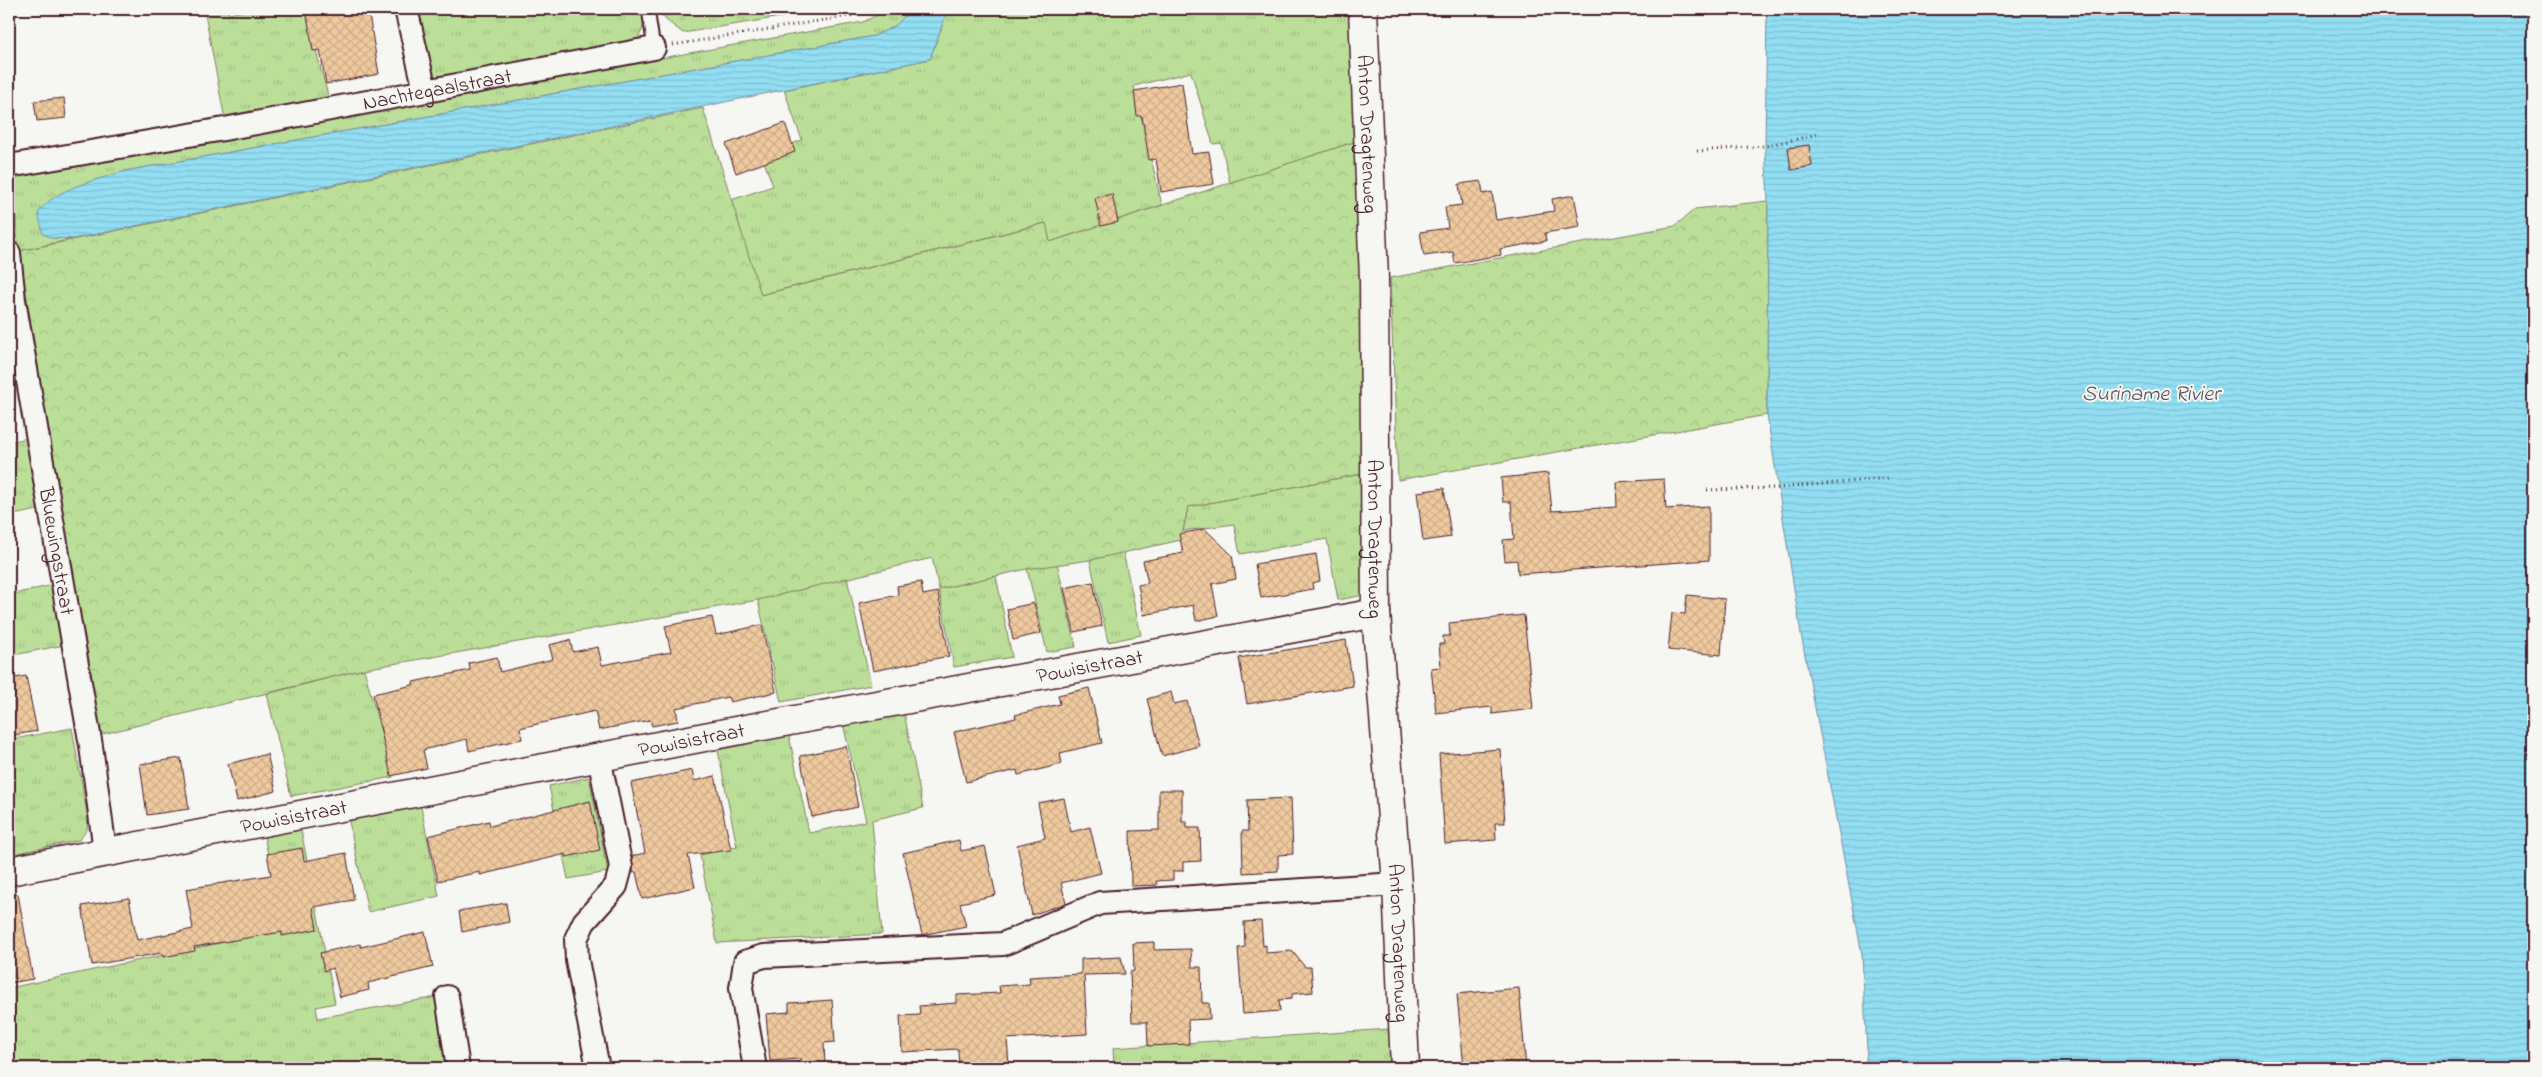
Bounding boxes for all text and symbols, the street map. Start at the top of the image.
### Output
street label: Anton Dragtenweg [1348,54,1384,214]
street label: Nachtegaalstraat [360,62,514,120]
water label: Suriname Rivier [2082,379,2223,411]
street label: Anton Dragtenweg [1357,459,1389,620]
street label: Bluewingstraat [29,484,81,618]
street label: Powisistraat [1034,643,1146,692]
street label: Powisistraat [636,717,748,766]
street label: Powisistraat [238,793,350,843]
street label: Anton Dragtenweg [1378,862,1416,1023]

